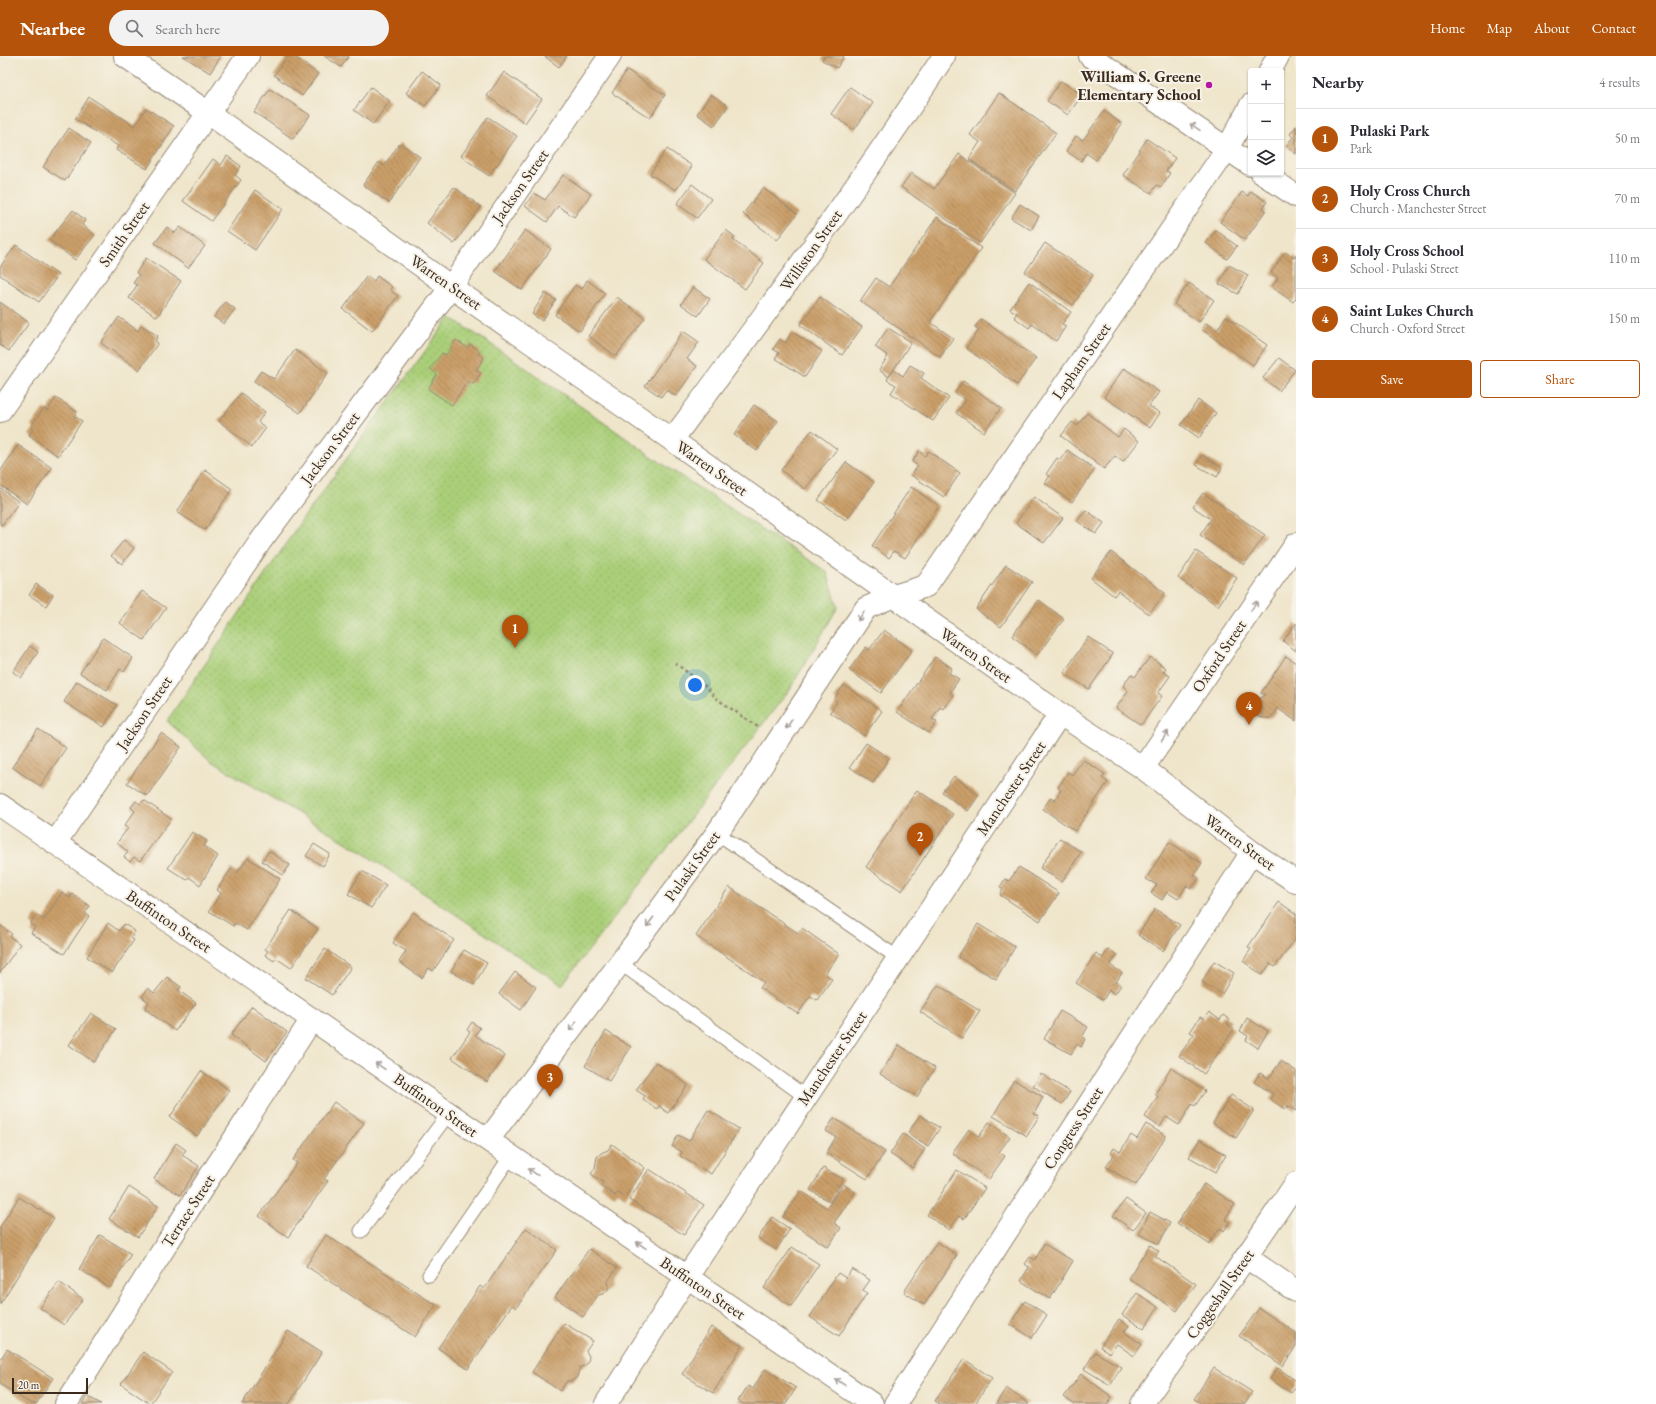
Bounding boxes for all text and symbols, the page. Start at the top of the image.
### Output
search box [109,10,389,46]
text: Nearbee [20,16,85,41]
icon: search [123,17,145,39]
text: Search here [155,19,220,38]
text: Home [1430,19,1465,37]
text: Map [1487,19,1512,37]
text: About [1534,19,1570,37]
text: Contact [1592,19,1636,37]
place label: William S. Greene Elementary School [1077,66,1201,105]
map controls [1248,68,1284,176]
button: + [1248,68,1284,104]
text: Nearby [1312,71,1364,93]
text: 4 results [1599,74,1640,91]
marker: William S. Greene Elementary School [1204,80,1214,90]
button: − [1248,104,1284,140]
text: Pulaski Park [1350,121,1429,140]
one-way arrow [1189,123,1200,131]
text: 1 [1322,130,1328,147]
text: 50 m [1615,130,1640,147]
button: layers [1248,140,1284,176]
text: Park [1350,140,1372,157]
street label: Jackson Street [486,145,553,229]
text: Holy Cross Church [1350,181,1471,200]
text: 2 [1322,190,1328,207]
text: 70 m [1615,190,1640,207]
street label: Smith Street [94,197,154,271]
text: Church · Manchester Street [1350,200,1486,217]
street label: Williston Street [775,205,847,295]
text: Holy Cross School [1350,241,1464,260]
street label: Warren Street [406,250,486,314]
text: 3 [1322,250,1328,267]
text: 110 m [1609,250,1640,267]
text: School · Pulaski Street [1350,260,1459,277]
text: Saint Lukes Church [1350,301,1474,320]
text: 4 [1322,310,1328,327]
text: 150 m [1609,310,1640,327]
street label: Lapham Street [1047,318,1115,404]
text: Church · Oxford Street [1350,320,1465,337]
button: Save [1312,360,1472,398]
button: Share [1480,360,1640,398]
street label: Jackson Street [295,407,364,490]
street label: Warren Street [672,436,752,500]
one-way arrow [1250,601,1258,612]
one-way arrow [857,610,865,621]
pin: 1 [502,615,528,648]
street label: Oxford Street [1187,616,1251,696]
street label: Warren Street [936,623,1016,687]
street label: Jackson Street [110,672,177,756]
your location [685,675,705,695]
pin: 4 [1236,692,1262,725]
one-way arrow [785,718,793,729]
one-way arrow [1161,731,1169,742]
street label: Manchester Street [972,737,1050,839]
street label: Warren Street [1200,809,1280,875]
pin: 2 [907,823,933,856]
street label: Pulaski Street [659,826,725,906]
street label: Buffinton Street [122,885,216,957]
one-way arrow [646,916,655,927]
street label: Manchester Street [793,1007,871,1109]
one-way arrow [568,1021,577,1032]
one-way arrow [375,1062,386,1070]
pin: 3 [537,1064,563,1097]
street label: Buffinton Street [390,1068,482,1142]
street label: Congress Street [1038,1082,1108,1174]
one-way arrow [528,1168,539,1176]
street label: Terrace Street [157,1170,219,1252]
one-way arrow [635,1241,646,1249]
street label: Coggeshall Street [1181,1245,1259,1343]
street label: Buffinton Street [656,1252,750,1324]
scale bar [12,1376,88,1395]
text: 20 m [18,1378,39,1392]
one-way arrow [835,1378,846,1386]

